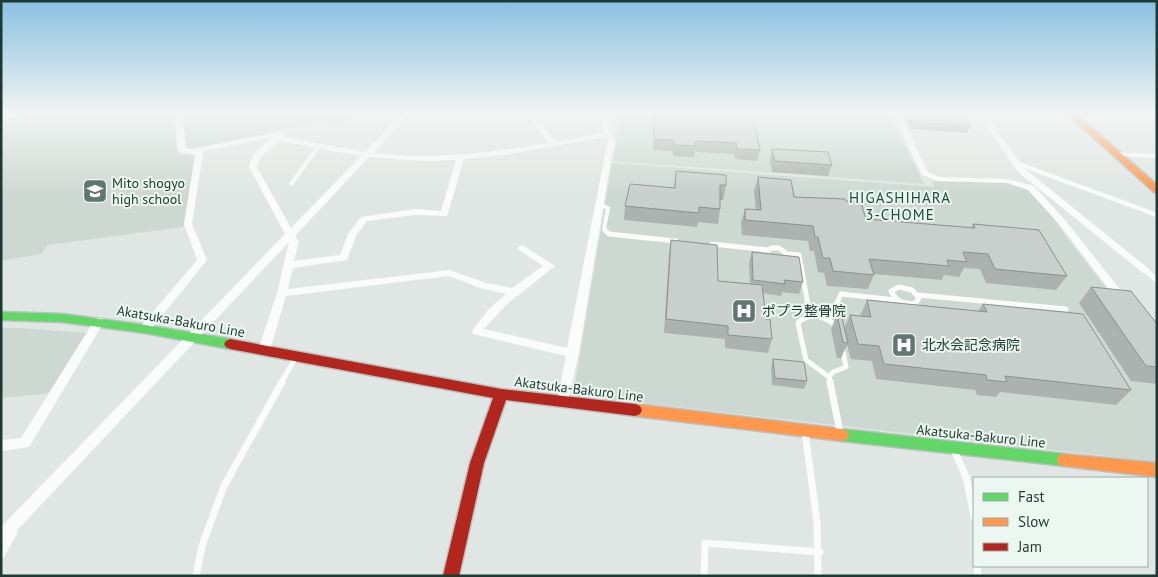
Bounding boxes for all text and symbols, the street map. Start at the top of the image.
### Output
place label: Mito shogyo high school [112,174,185,208]
school or university icon: Mito shogyo high school [82,178,108,204]
district label: HIGASHIHARA 3-CHOME [849,188,951,224]
hospital icon: ポプラ整骨院 [731,298,757,324]
street label: Akatsuka-Bakuro Line [115,301,247,341]
place label: ポプラ整骨院 [762,302,846,320]
hospital icon: 北水会記念病院 [891,332,917,358]
place label: 北水会記念病院 [922,336,1020,354]
street label: Akatsuka-Bakuro Line [513,372,645,406]
street label: Akatsuka-Bakuro Line [915,420,1047,452]
legend [973,477,1148,567]
text: Fast [1018,487,1045,506]
text: Slow [1018,512,1049,531]
text: Jam [1017,537,1042,556]

